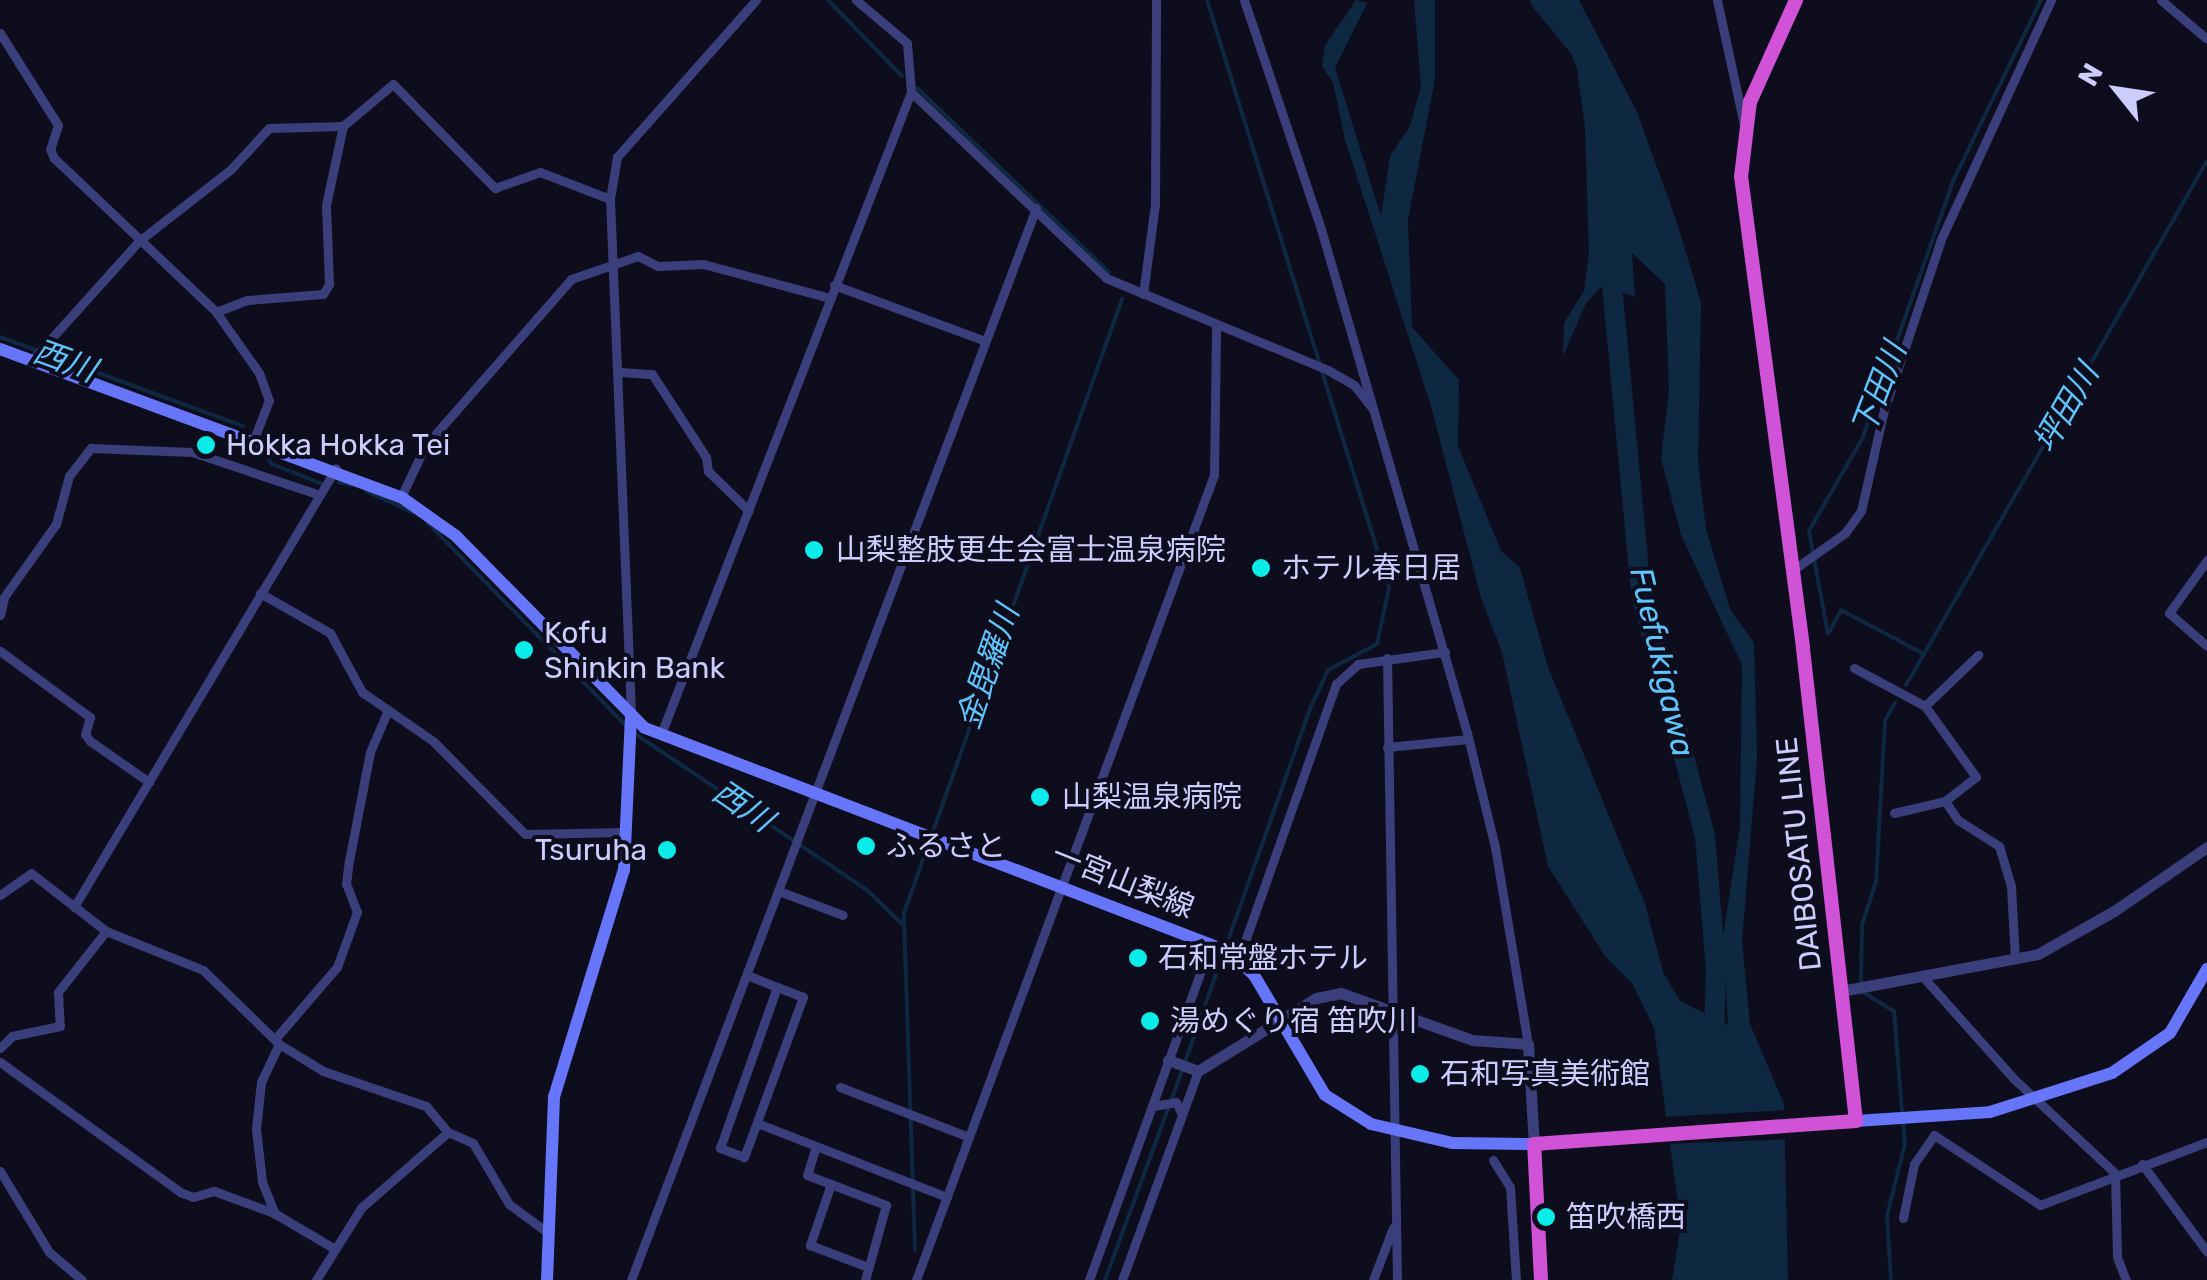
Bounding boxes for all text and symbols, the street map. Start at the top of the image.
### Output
north arrow [2067,40,2167,140]
text: N [2071,58,2110,92]
water label: 西川 [28,332,102,390]
water label: 下田川 [1844,337,1914,441]
water label: 坪田川 [2025,357,2107,459]
place label: Hokka Hokka Tei [226,427,451,463]
marker: Hokka Hokka Tei [195,434,217,456]
place label: 山梨整肢更生会富士温泉病院 [836,532,1226,568]
marker: 山梨整肢更生会富士温泉病院 [801,537,827,563]
place label: ホテル春日居 [1281,550,1461,586]
marker: ホテル春日居 [1250,557,1272,579]
water label: Fuefukigawa [1622,564,1702,760]
water label: 金毘羅川 [949,600,1027,734]
place label: Kofu Shinkin Bank [544,615,725,686]
marker: Kofu Shinkin Bank [513,639,535,661]
street label: DAIBOSATU LINE [1769,735,1829,973]
water label: 西川 [706,772,780,840]
place label: 山梨温泉病院 [1062,779,1242,815]
marker: 山梨温泉病院 [1027,784,1053,810]
place label: ふるさと [886,828,1006,864]
place label: Tsuruha [535,832,647,868]
marker: ふるさと [855,835,877,857]
street label: 一宮山梨線 [1047,836,1199,926]
marker: Tsuruha [656,839,678,861]
place label: 石和常盤ホテル [1158,940,1368,976]
marker: 石和常盤ホテル [1127,947,1149,969]
place label: 湯めぐり宿 笛吹川 [1170,1003,1417,1039]
marker: 湯めぐり宿 笛吹川 [1139,1010,1161,1032]
place label: 石和写真美術館 [1440,1056,1650,1092]
marker: 石和写真美術館 [1409,1063,1431,1085]
place label: 笛吹橋西 [1566,1199,1686,1235]
marker: 笛吹橋西 [1535,1206,1557,1228]

